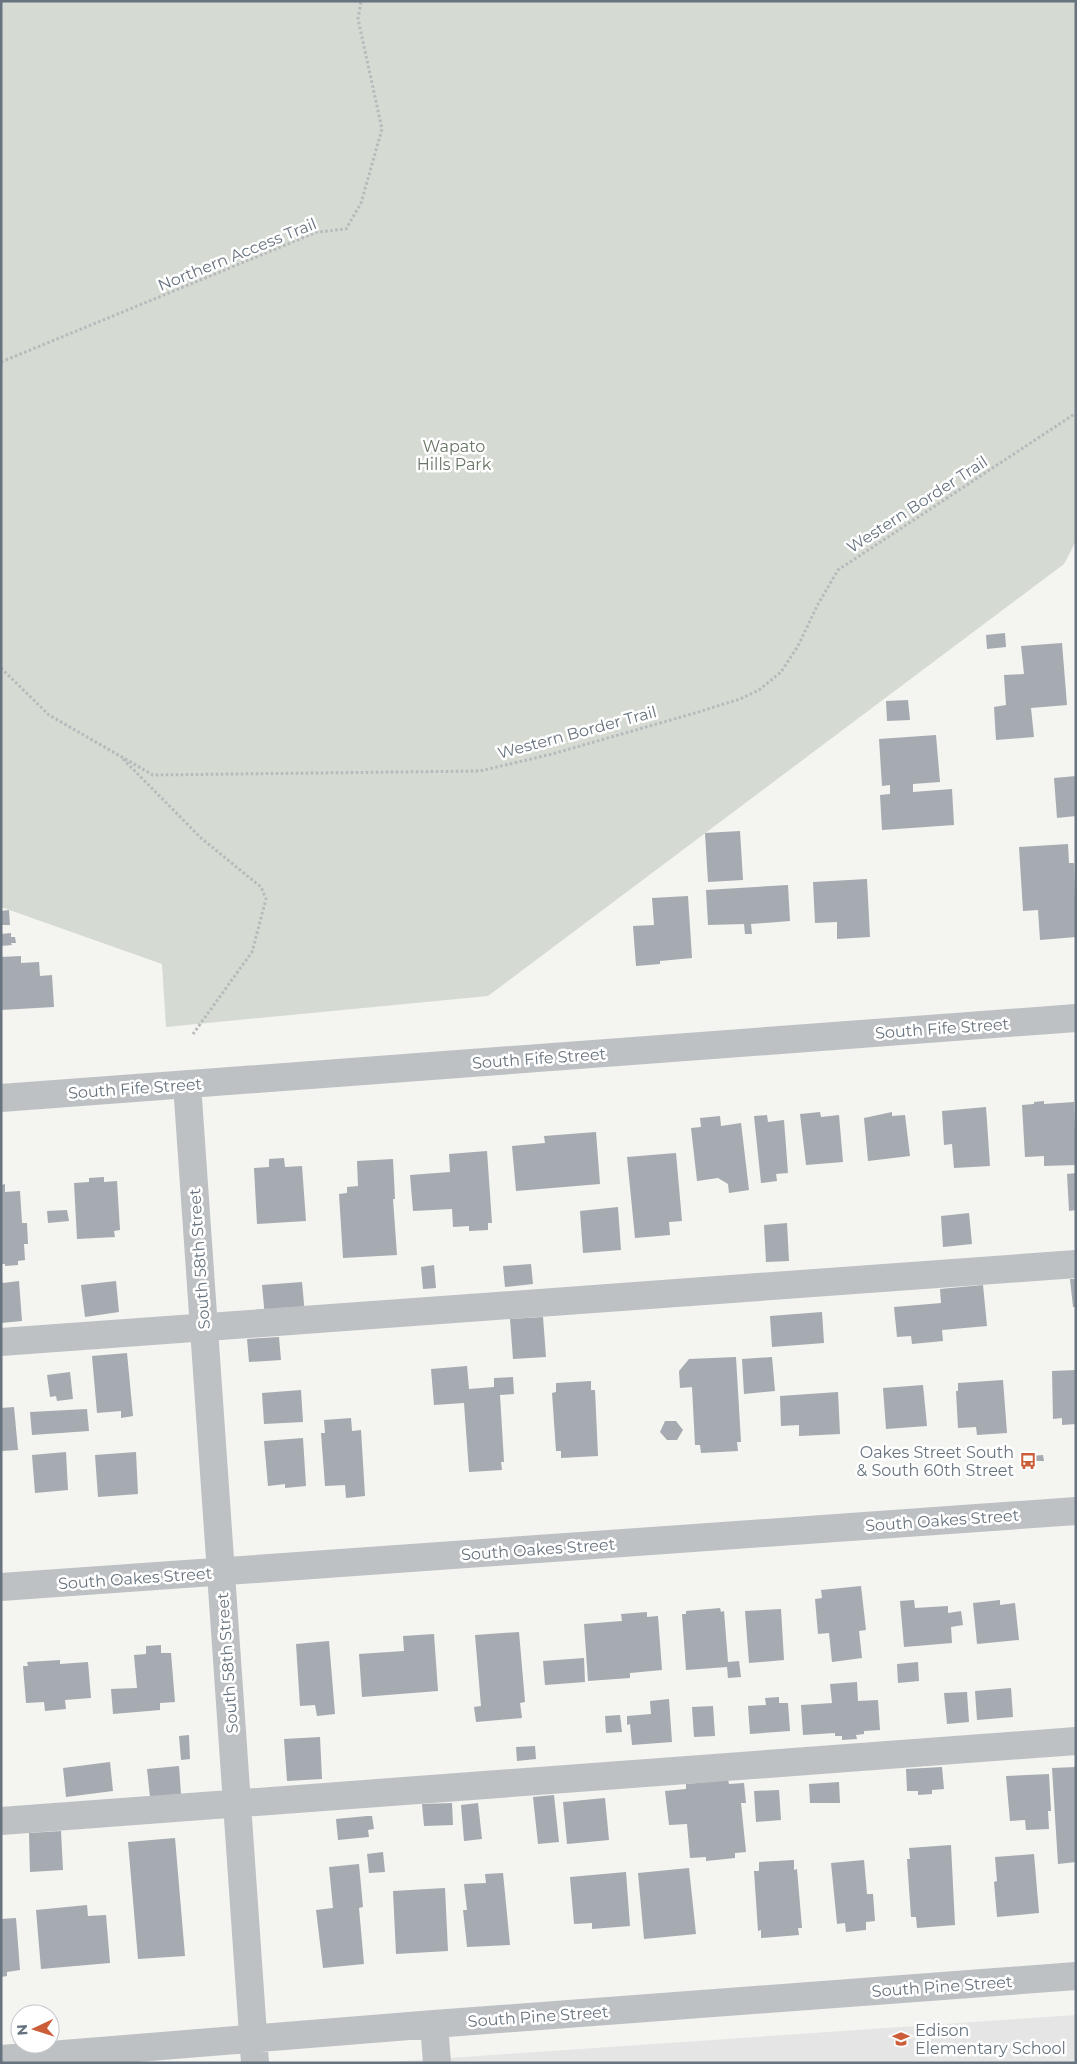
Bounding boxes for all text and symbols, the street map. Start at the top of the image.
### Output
street label: Northern Access Trail [155,214,319,295]
park label: Wapato Hills Park [417,437,492,474]
street label: Western Border Trail [843,452,991,557]
street label: Western Border Trail [496,702,659,763]
street label: South Fife Street [874,1014,1010,1043]
street label: South Fife Street [471,1044,607,1073]
street label: South Fife Street [67,1074,203,1103]
street label: South 58th Street [185,1187,214,1330]
place label: Oakes Street South & South 60th Street [857,1443,1014,1480]
bus stop icon: Oakes Street South & South 60th Street [1018,1451,1038,1471]
street label: South Oakes Street [864,1506,1020,1535]
street label: South Oakes Street [460,1535,616,1564]
street label: South Oakes Street [57,1564,213,1593]
street label: South 58th Street [213,1591,242,1734]
street label: South Pine Street [871,1972,1014,2001]
street label: South Pine Street [467,2002,610,2031]
north arrow [10,2004,60,2054]
place label: Edison Elementary School [915,2021,1066,2058]
text: N [13,2024,31,2036]
school or university icon: Edison Elementary School [891,2029,911,2049]

